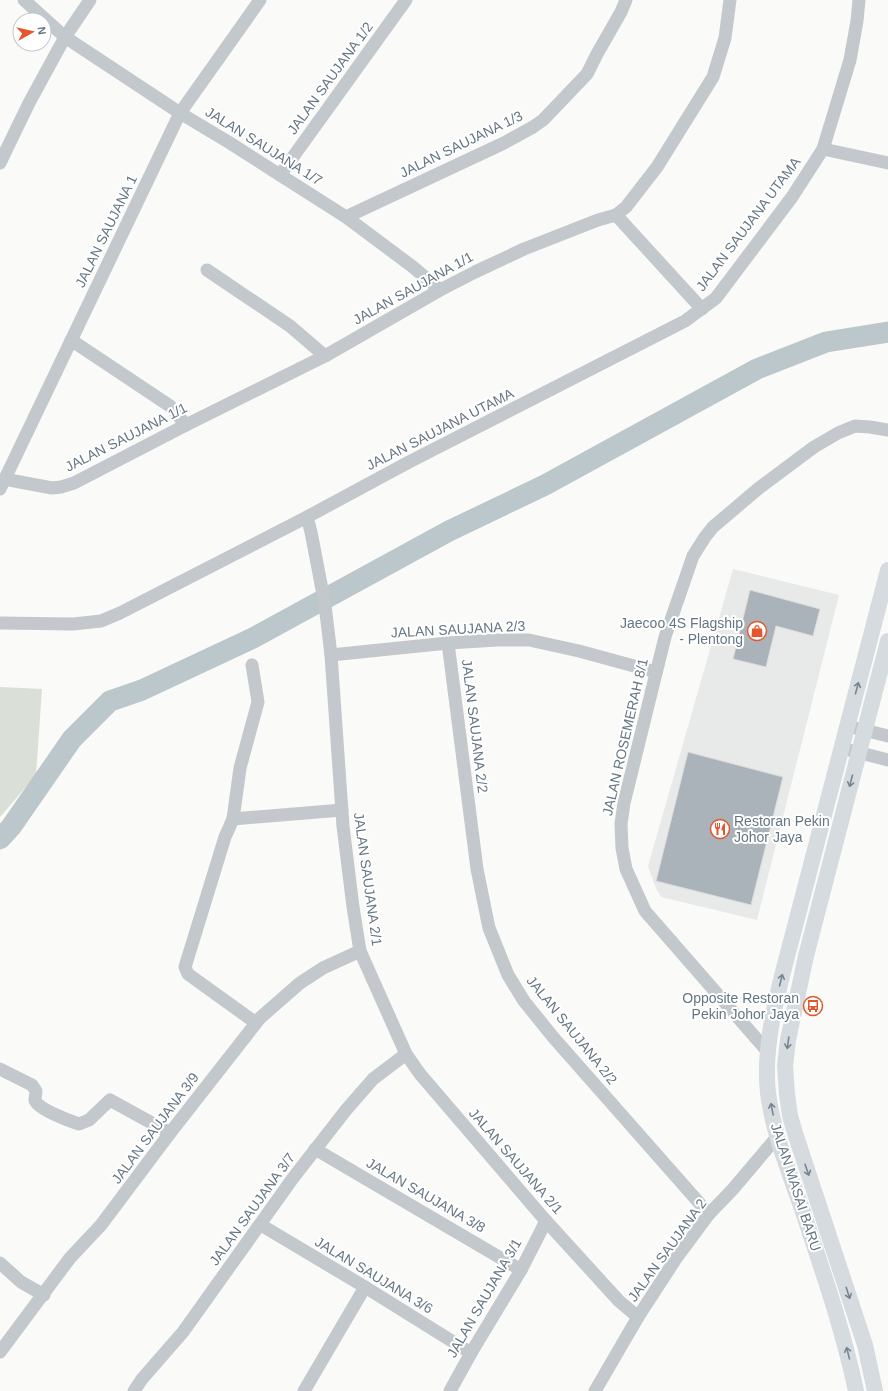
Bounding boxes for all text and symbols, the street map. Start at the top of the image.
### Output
north arrow [12,12,52,52]
street label: JALAN SAUJANA 1/2 [284,19,376,137]
text: N [35,26,48,35]
street label: JALAN SAUJANA 1/7 [203,104,325,189]
street label: JALAN SAUJANA 1/3 [397,107,525,181]
street label: JALAN SAUJANA UTAMA [693,154,804,294]
street label: JALAN SAUJANA 1 [72,172,140,290]
street label: JALAN SAUJANA 1/1 [350,248,476,328]
street label: JALAN SAUJANA UTAMA [364,385,517,473]
street label: JALAN SAUJANA 1/1 [62,399,190,475]
place label: Jaecoo 4S Flagship - Plentong [620,615,743,647]
street label: JALAN SAUJANA 2/3 [390,617,526,641]
shop icon: Jaecoo 4S Flagship - Plentong [746,620,768,642]
street label: JALAN ROSEMERAH 8/1 [599,657,651,817]
street label: JALAN SAUJANA 2/2 [459,658,491,794]
one-way arrow [854,682,861,695]
one-way arrow [846,775,854,788]
street label: JALAN SAUJANA 2/1 [351,811,385,947]
place label: Restoran Pekin Johor Jaya [734,813,830,845]
restaurant icon: Restoran Pekin Johor Jaya [709,818,731,840]
street label: JALAN SAUJANA 2/2 [523,973,621,1088]
one-way arrow [778,974,786,987]
place label: Opposite Restoran Pekin Johor Jaya [682,990,799,1022]
bus stop icon: Opposite Restoran Pekin Johor Jaya [802,995,824,1017]
one-way arrow [784,1036,792,1049]
street label: JALAN SAUJANA 3/9 [108,1069,202,1187]
one-way arrow [767,1103,775,1116]
street label: JALAN SAUJANA 2/1 [466,1105,566,1217]
street label: JALAN MASAI BARU [768,1121,824,1253]
street label: JALAN SAUJANA 3/7 [206,1150,298,1268]
street label: JALAN SAUJANA 3/8 [364,1154,488,1236]
one-way arrow [804,1163,811,1176]
street label: JALAN SAUJANA 2 [624,1195,710,1304]
street label: JALAN SAUJANA 3/6 [312,1233,436,1317]
street label: JALAN SAUJANA 3/1 [443,1236,525,1360]
one-way arrow [845,1286,852,1299]
one-way arrow [843,1347,851,1360]

